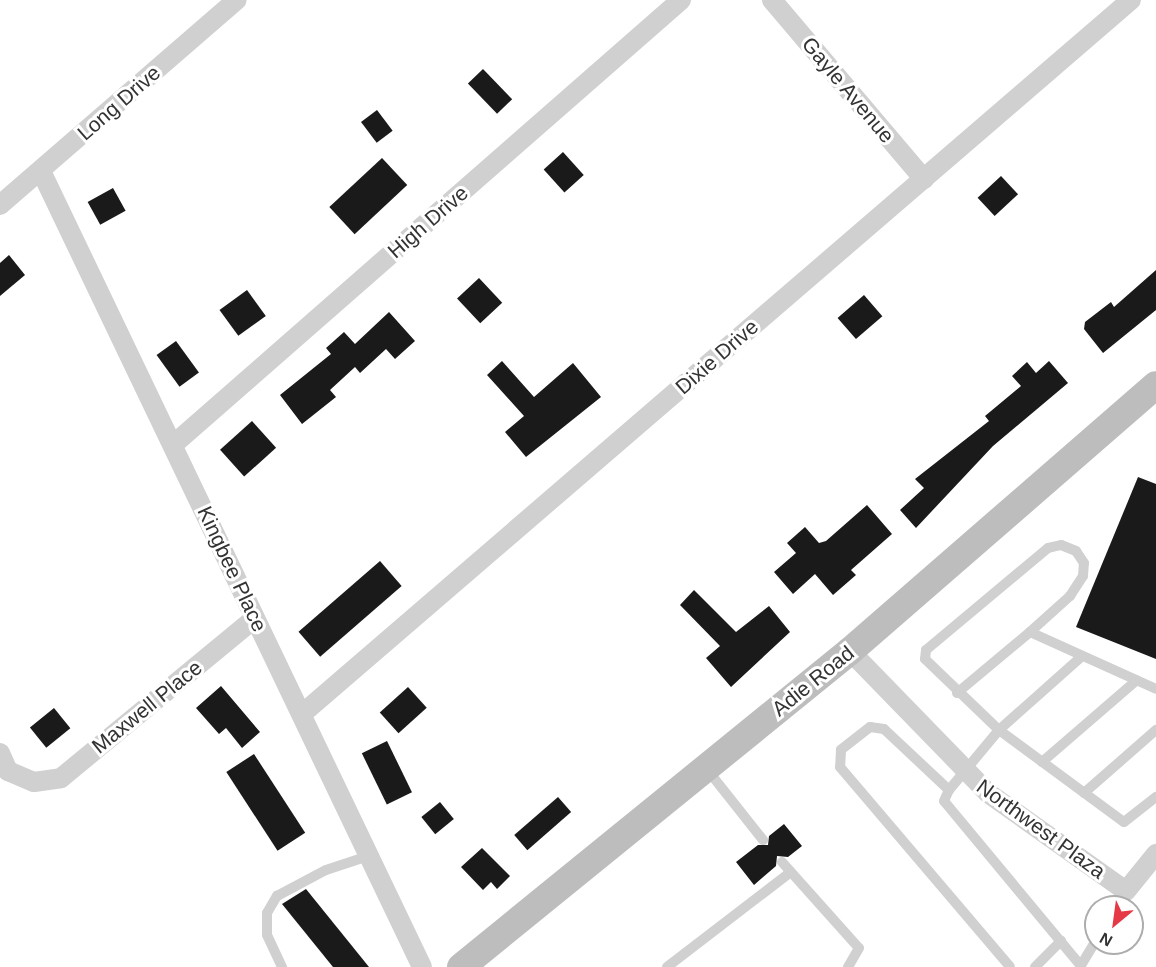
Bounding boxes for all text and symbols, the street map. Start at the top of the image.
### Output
street label: Gayle Avenue [796,32,900,148]
street label: Long Drive [72,60,166,146]
street label: High Drive [383,180,473,264]
street label: Dixie Drive [670,314,764,400]
street label: Kingbee Place [192,502,272,636]
street label: Adie Road [767,640,859,722]
street label: Maxwell Place [87,655,207,759]
street label: Northwest Plaza [972,774,1110,884]
north arrow [1084,895,1144,955]
text: N [1097,929,1115,950]

